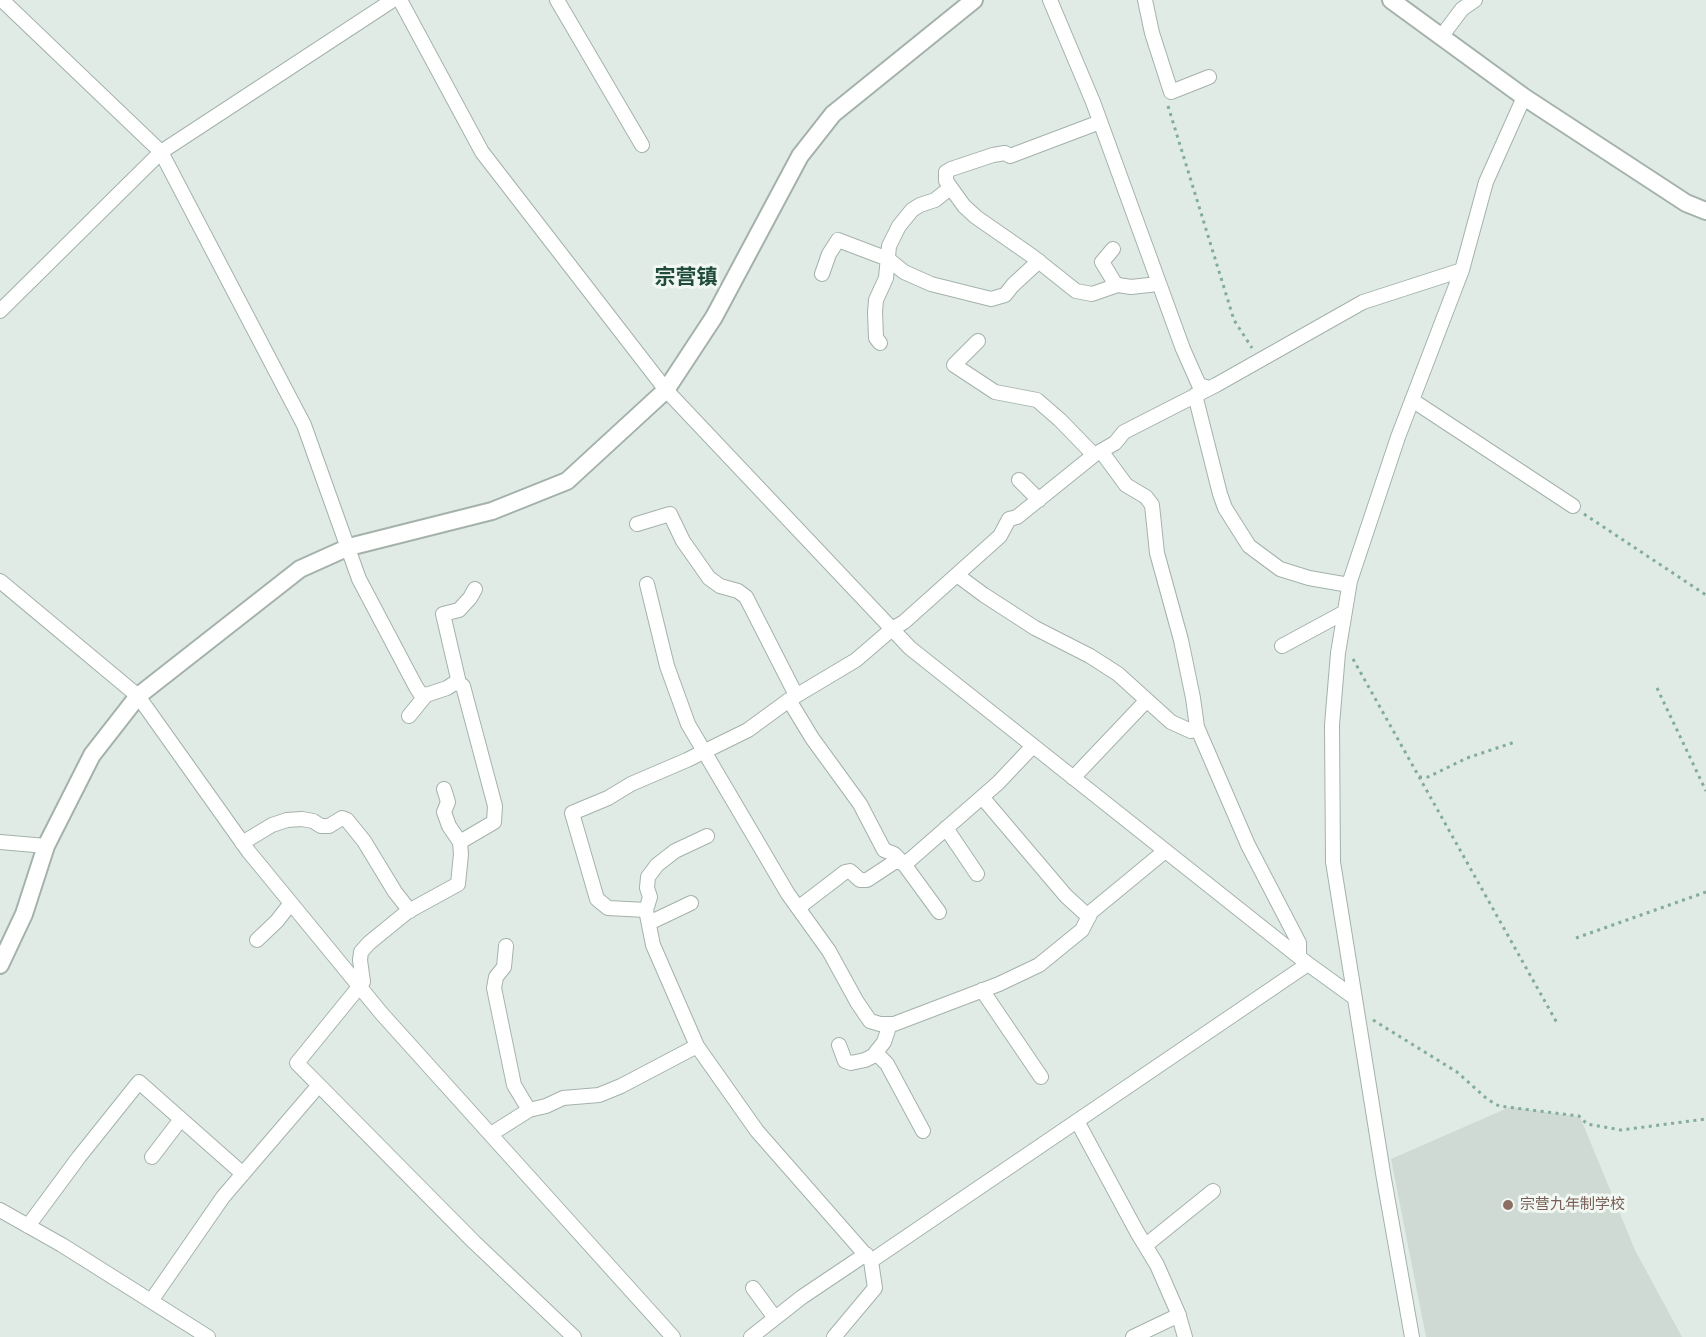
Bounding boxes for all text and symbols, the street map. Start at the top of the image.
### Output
district label: 宗营镇 [655,265,717,291]
place label: 宗营九年制学校 [1520,1196,1625,1214]
marker: 宗营九年制学校 [1501,1198,1515,1212]

